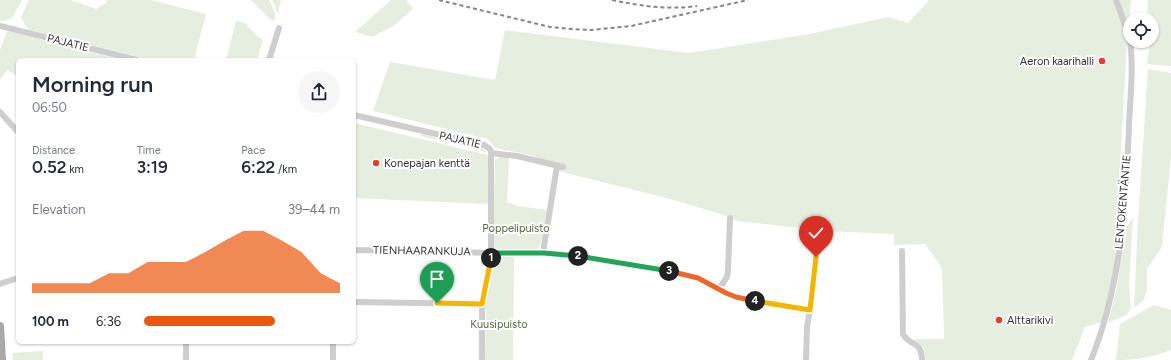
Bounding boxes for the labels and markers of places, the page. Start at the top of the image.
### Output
place label: Aeron kaarihalli [1020,55,1094,68]
marker: Aeron kaarihalli [1097,56,1107,66]
place label: Konepajan kenttä [384,157,470,170]
marker: Konepajan kenttä [371,158,381,168]
pin [799,216,833,257]
pin: 2 [568,246,588,266]
pin: 1 [481,248,501,268]
pin: 3 [659,261,679,281]
pin [420,262,454,303]
pin: 4 [745,291,765,311]
place label: Alttarikivi [1007,314,1053,327]
marker: Alttarikivi [994,315,1004,325]

